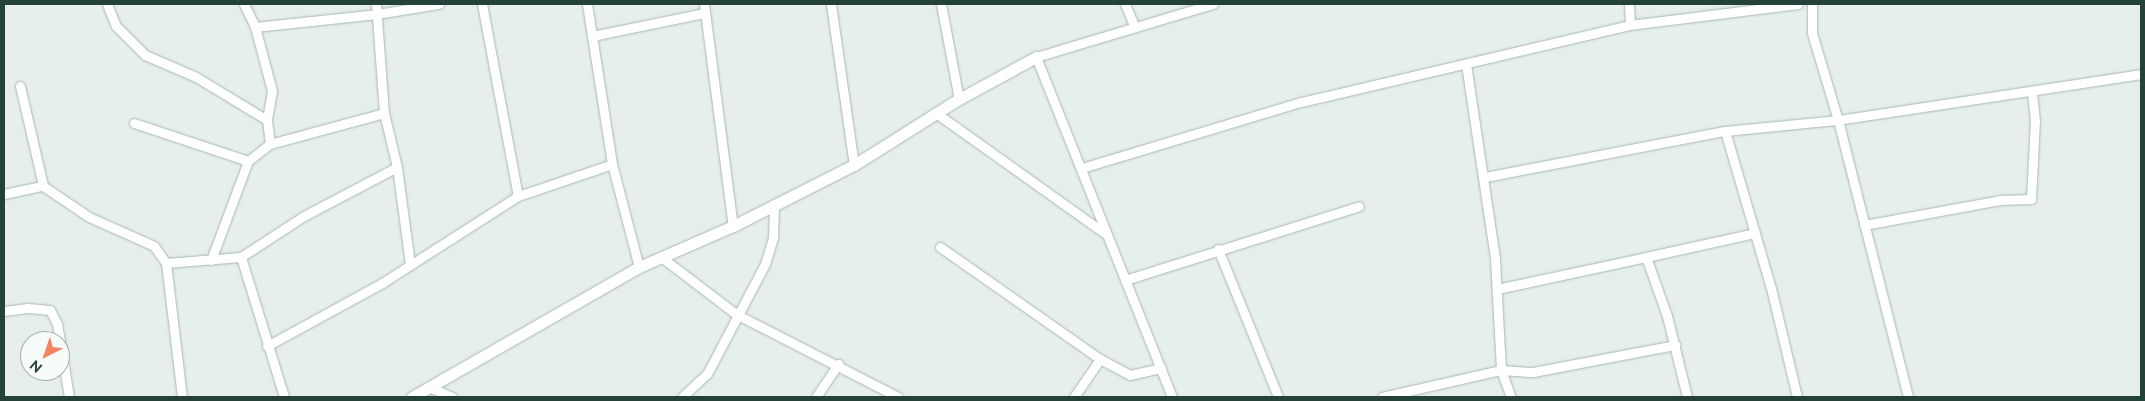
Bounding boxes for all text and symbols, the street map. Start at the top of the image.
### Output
north arrow [20,331,70,381]
text: N [27,357,45,376]

